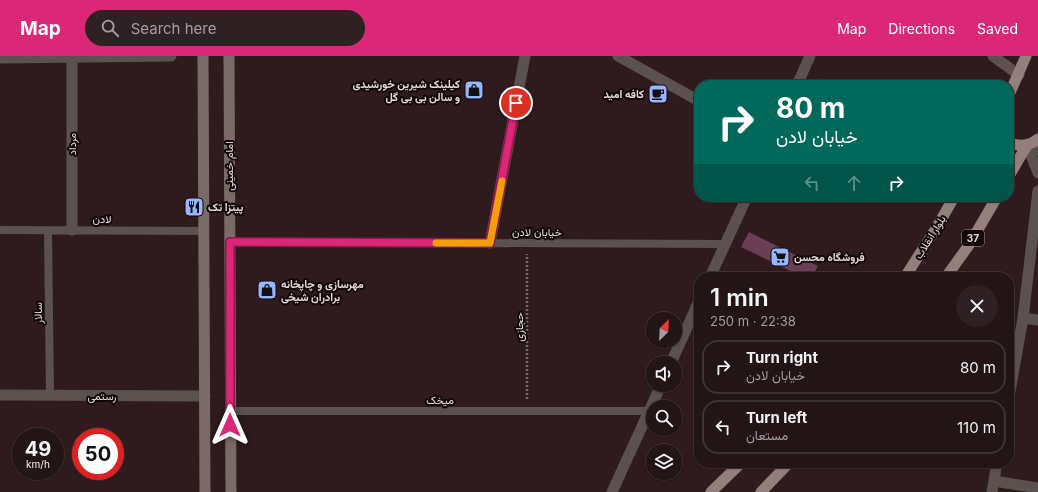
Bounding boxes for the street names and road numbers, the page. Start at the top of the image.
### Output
street label: مرداد [65,133,79,155]
street label: امام خمینی [222,141,237,191]
street label: لادن [93,212,111,226]
street label: بلوار انقلاب [911,213,949,261]
street label: خیابان لادن [512,225,562,239]
road number: 37 [962,230,984,246]
street label: سالار [31,302,45,325]
street label: حجازی [512,312,526,342]
street label: رستمی [87,389,117,403]
street label: میخک [426,393,454,407]

